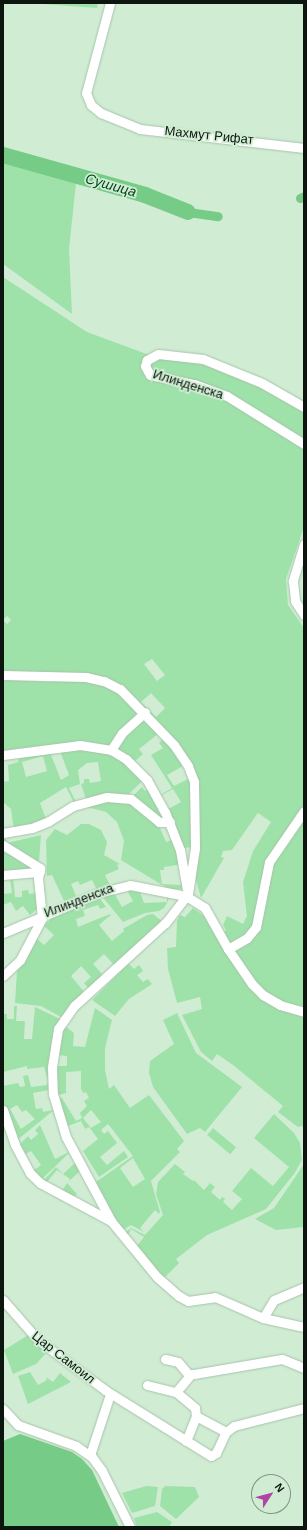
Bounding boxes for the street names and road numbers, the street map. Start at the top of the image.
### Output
street label: Махмут Рифат [164,124,254,148]
street label: Илинденска [151,367,225,403]
street label: Илинденска [42,881,116,921]
street label: Цар Самоил [28,1329,98,1387]

